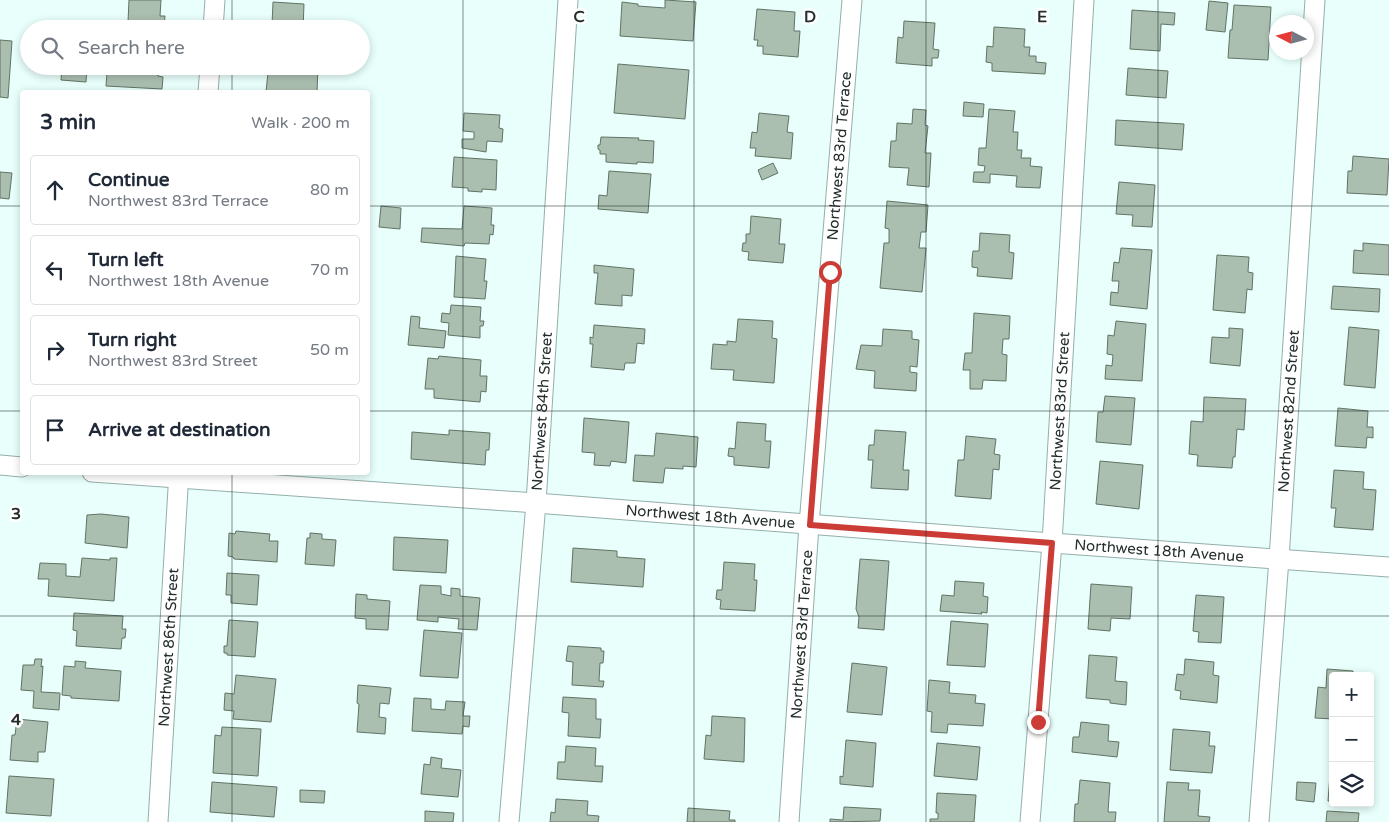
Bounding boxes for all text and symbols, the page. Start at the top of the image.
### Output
text: C [573,7,585,27]
text: D [804,7,816,27]
text: E [1037,7,1047,27]
north arrow [1269,15,1314,60]
search box [20,20,370,75]
icon: search [38,34,66,62]
text: Search here [78,37,185,59]
street label: Northwest 83rd Terrace [823,71,855,241]
text: 3 min [40,110,96,135]
text: Walk · 200 m [251,113,350,133]
text: Continue [88,169,170,191]
icon: ahead [41,176,69,204]
text: 80 m [310,180,349,200]
text: Northwest 83rd Terrace [88,191,268,211]
text: Turn left [88,249,164,271]
icon: left [41,256,69,284]
text: 70 m [310,260,349,280]
route start [819,261,842,284]
text: Northwest 18th Avenue [88,271,269,291]
text: Turn right [88,329,176,351]
street label: Northwest 82nd Street [1274,329,1303,493]
street label: Northwest 84th Street [528,331,556,491]
street label: Northwest 83rd Street [1046,331,1073,491]
icon: right [41,336,69,364]
text: 50 m [310,340,349,360]
text: Northwest 83rd Street [88,351,258,371]
icon: arrive [41,416,69,444]
text: Arrive at destination [88,419,271,441]
street label: Northwest 18th Avenue [625,501,796,532]
text: 3 [11,504,21,524]
street label: Northwest 18th Avenue [1074,536,1244,566]
street label: Northwest 83rd Terrace [787,549,816,720]
street label: Northwest 86th Street [155,567,182,727]
map controls [1329,672,1374,807]
button: + [1329,672,1374,717]
text: 4 [11,710,21,730]
route end [1027,711,1050,734]
button: − [1329,717,1374,762]
button: layers [1329,762,1374,807]

